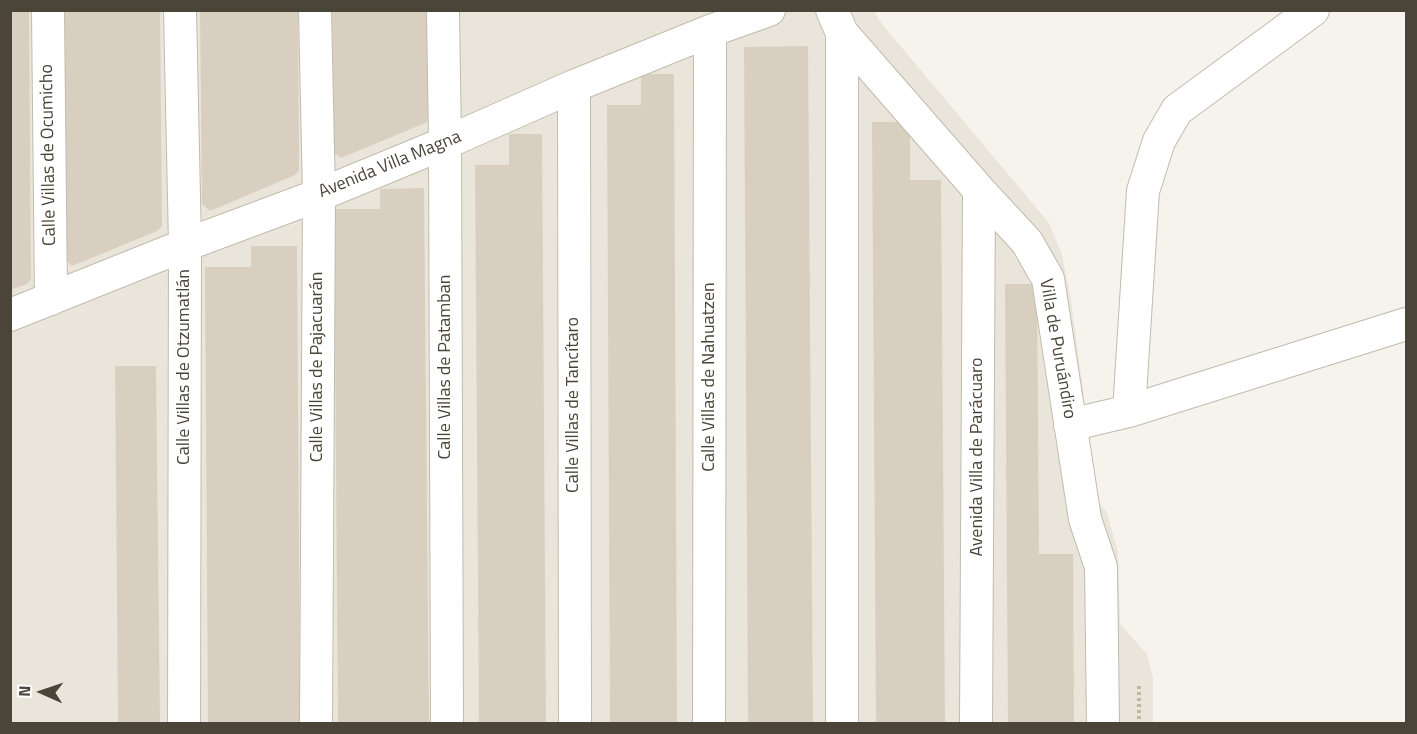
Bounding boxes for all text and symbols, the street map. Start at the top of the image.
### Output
street label: Calle Villas de Ocumicho [37,64,61,246]
street label: Avenida Villa Magna [316,127,464,203]
street label: Calle Villas de Otzumatlán [174,269,196,465]
street label: Calle Villas de Pajacuarán [307,272,329,462]
street label: Calle Villas de Patamban [435,275,457,459]
street label: Villa de Puruándiro [1034,277,1080,421]
street label: Calle Villas de Nahuatzen [699,282,721,472]
street label: Calle Villas de Tancítaro [563,317,585,493]
street label: Avenida Villa de Parácuaro [967,357,989,557]
north arrow [12,662,72,722]
text: N [12,685,36,697]

